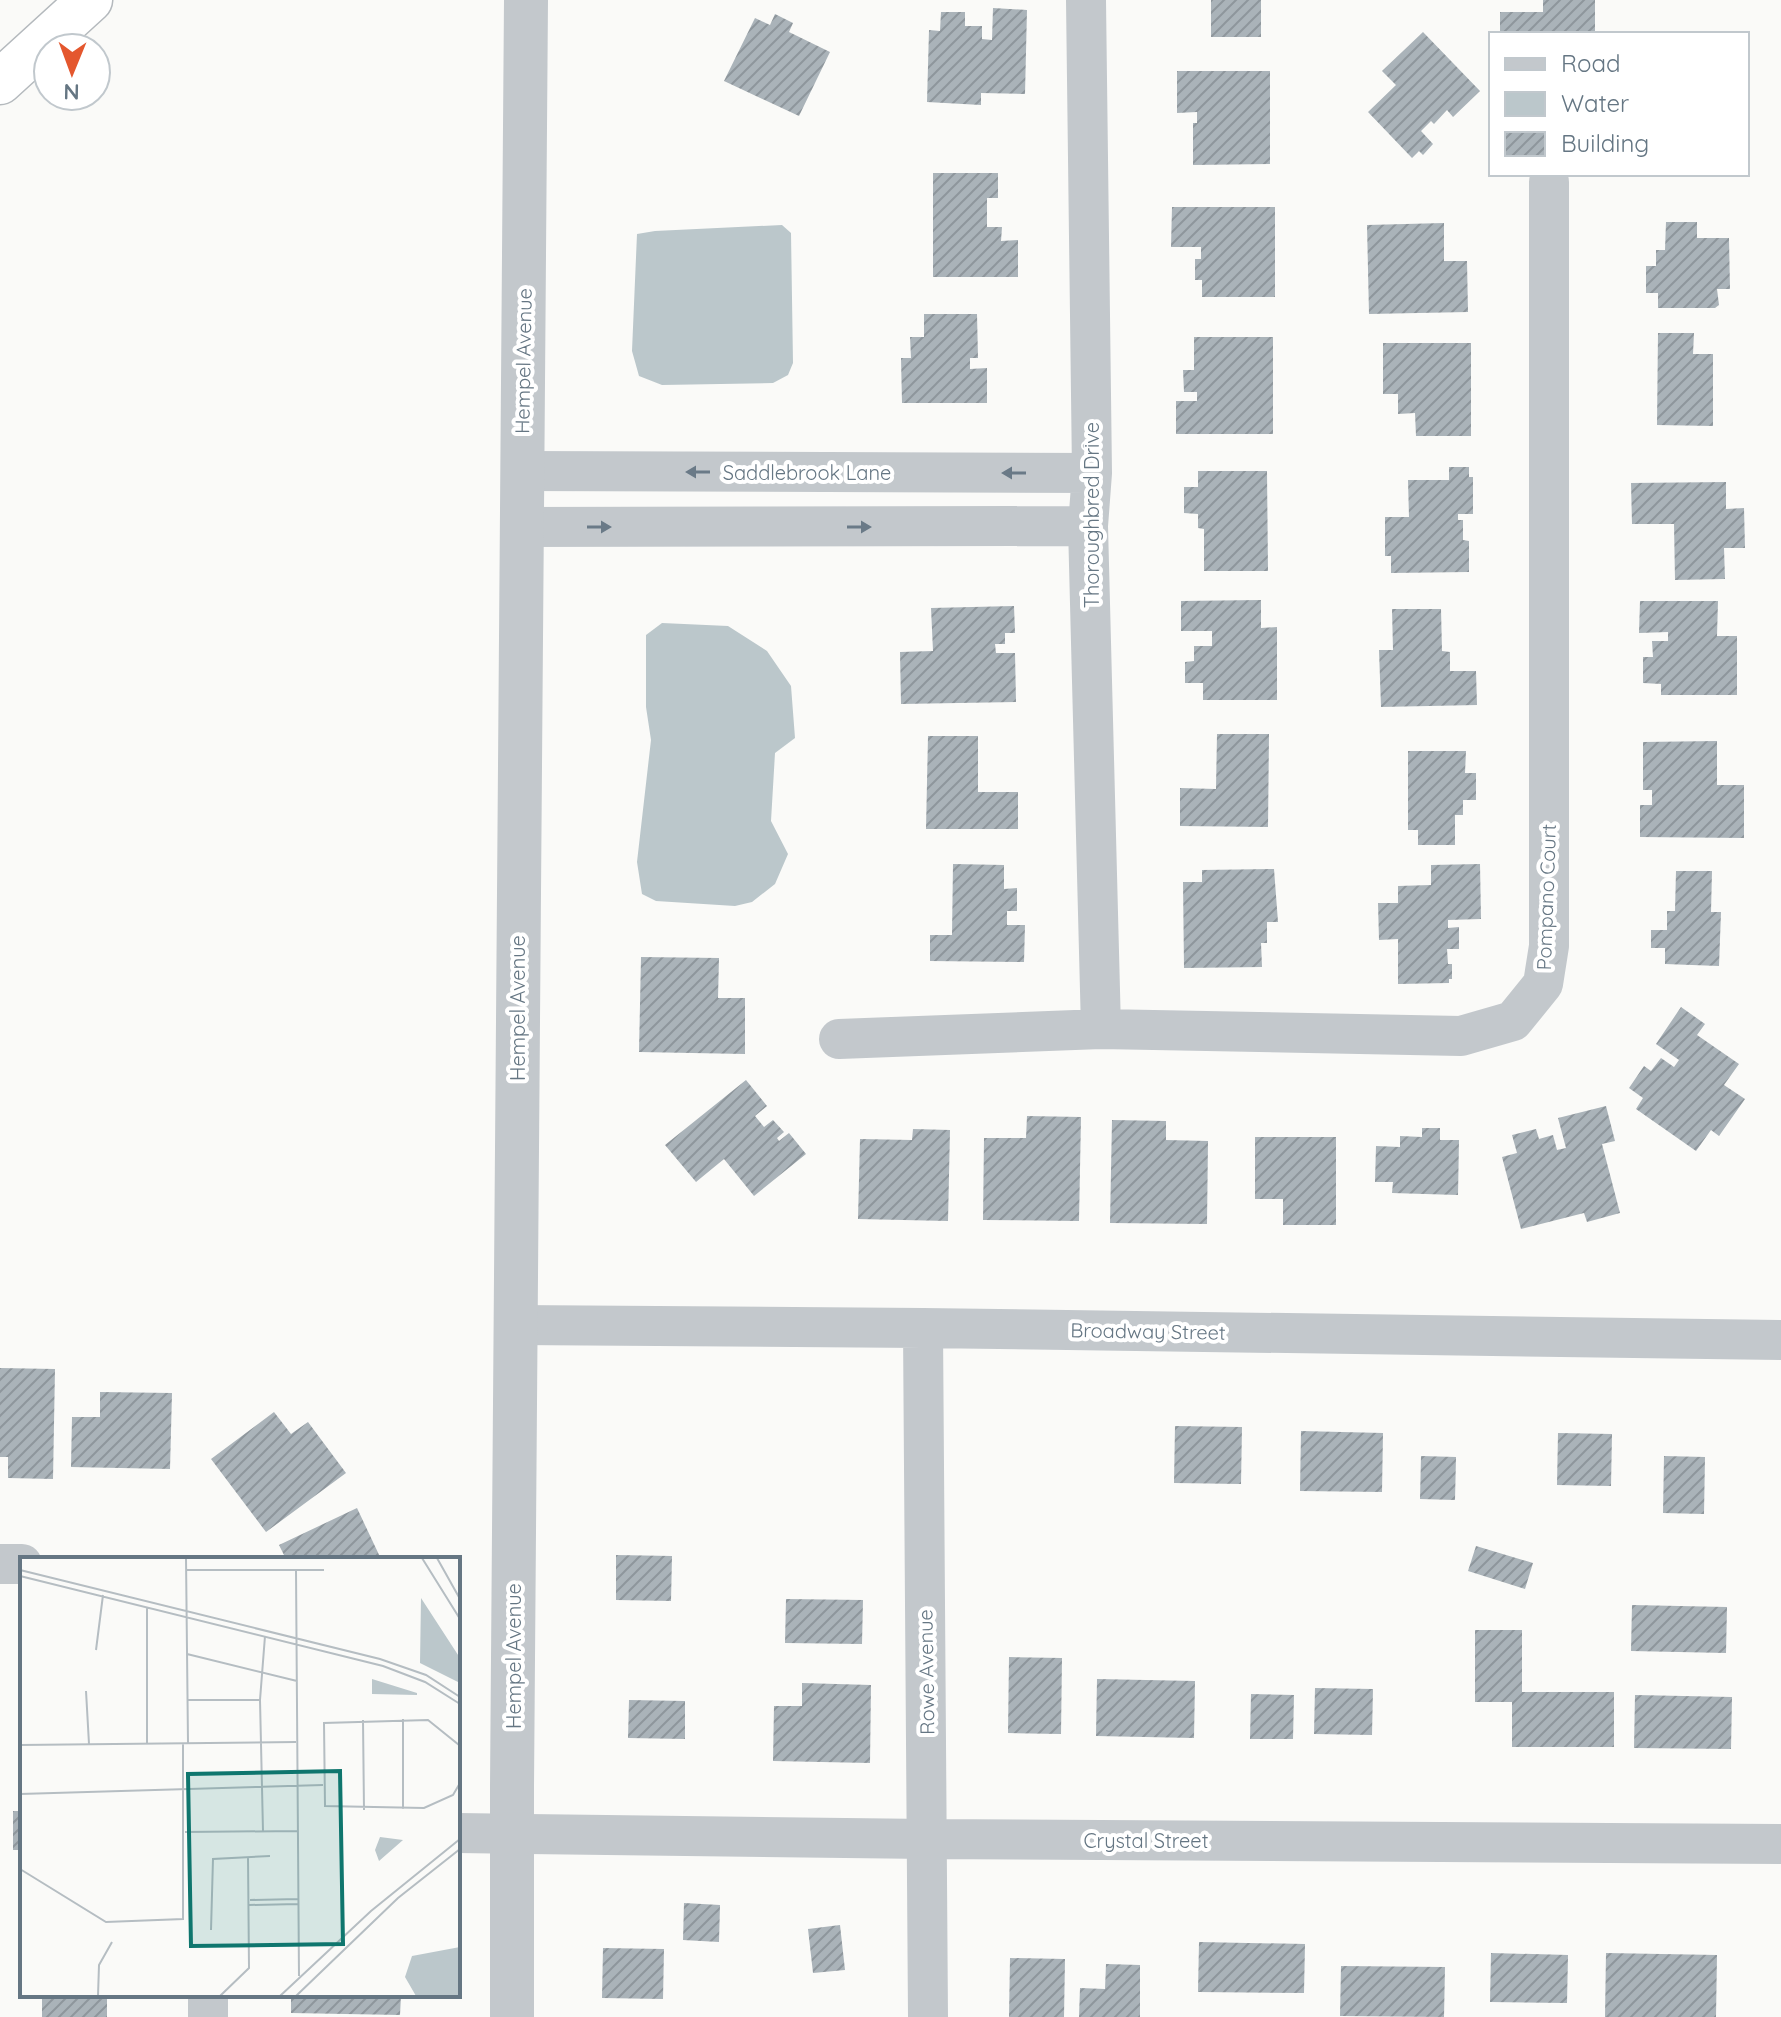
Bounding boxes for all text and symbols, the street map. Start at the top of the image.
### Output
north arrow [32,32,112,112]
legend [1489,32,1749,176]
text: Road [1561,48,1621,78]
text: N [63,78,80,106]
text: Water [1561,88,1629,118]
text: Building [1561,128,1649,158]
street label: Hempel Avenue [509,288,537,434]
street label: Thoroughbred Drive [1079,422,1104,608]
street label: Saddlebrook Lane [723,460,891,485]
one-way arrow [685,466,710,478]
one-way arrow [1001,467,1026,479]
one-way arrow [587,521,612,533]
one-way arrow [847,521,872,533]
street label: Pompano Court [1531,823,1561,971]
street label: Hempel Avenue [505,935,530,1081]
street label: Broadway Street [1070,1317,1226,1345]
inset map [20,1557,460,1997]
street label: Hempel Avenue [501,1583,526,1729]
street label: Rowe Avenue [912,1609,940,1735]
street label: Crystal Street [1084,1828,1209,1853]

